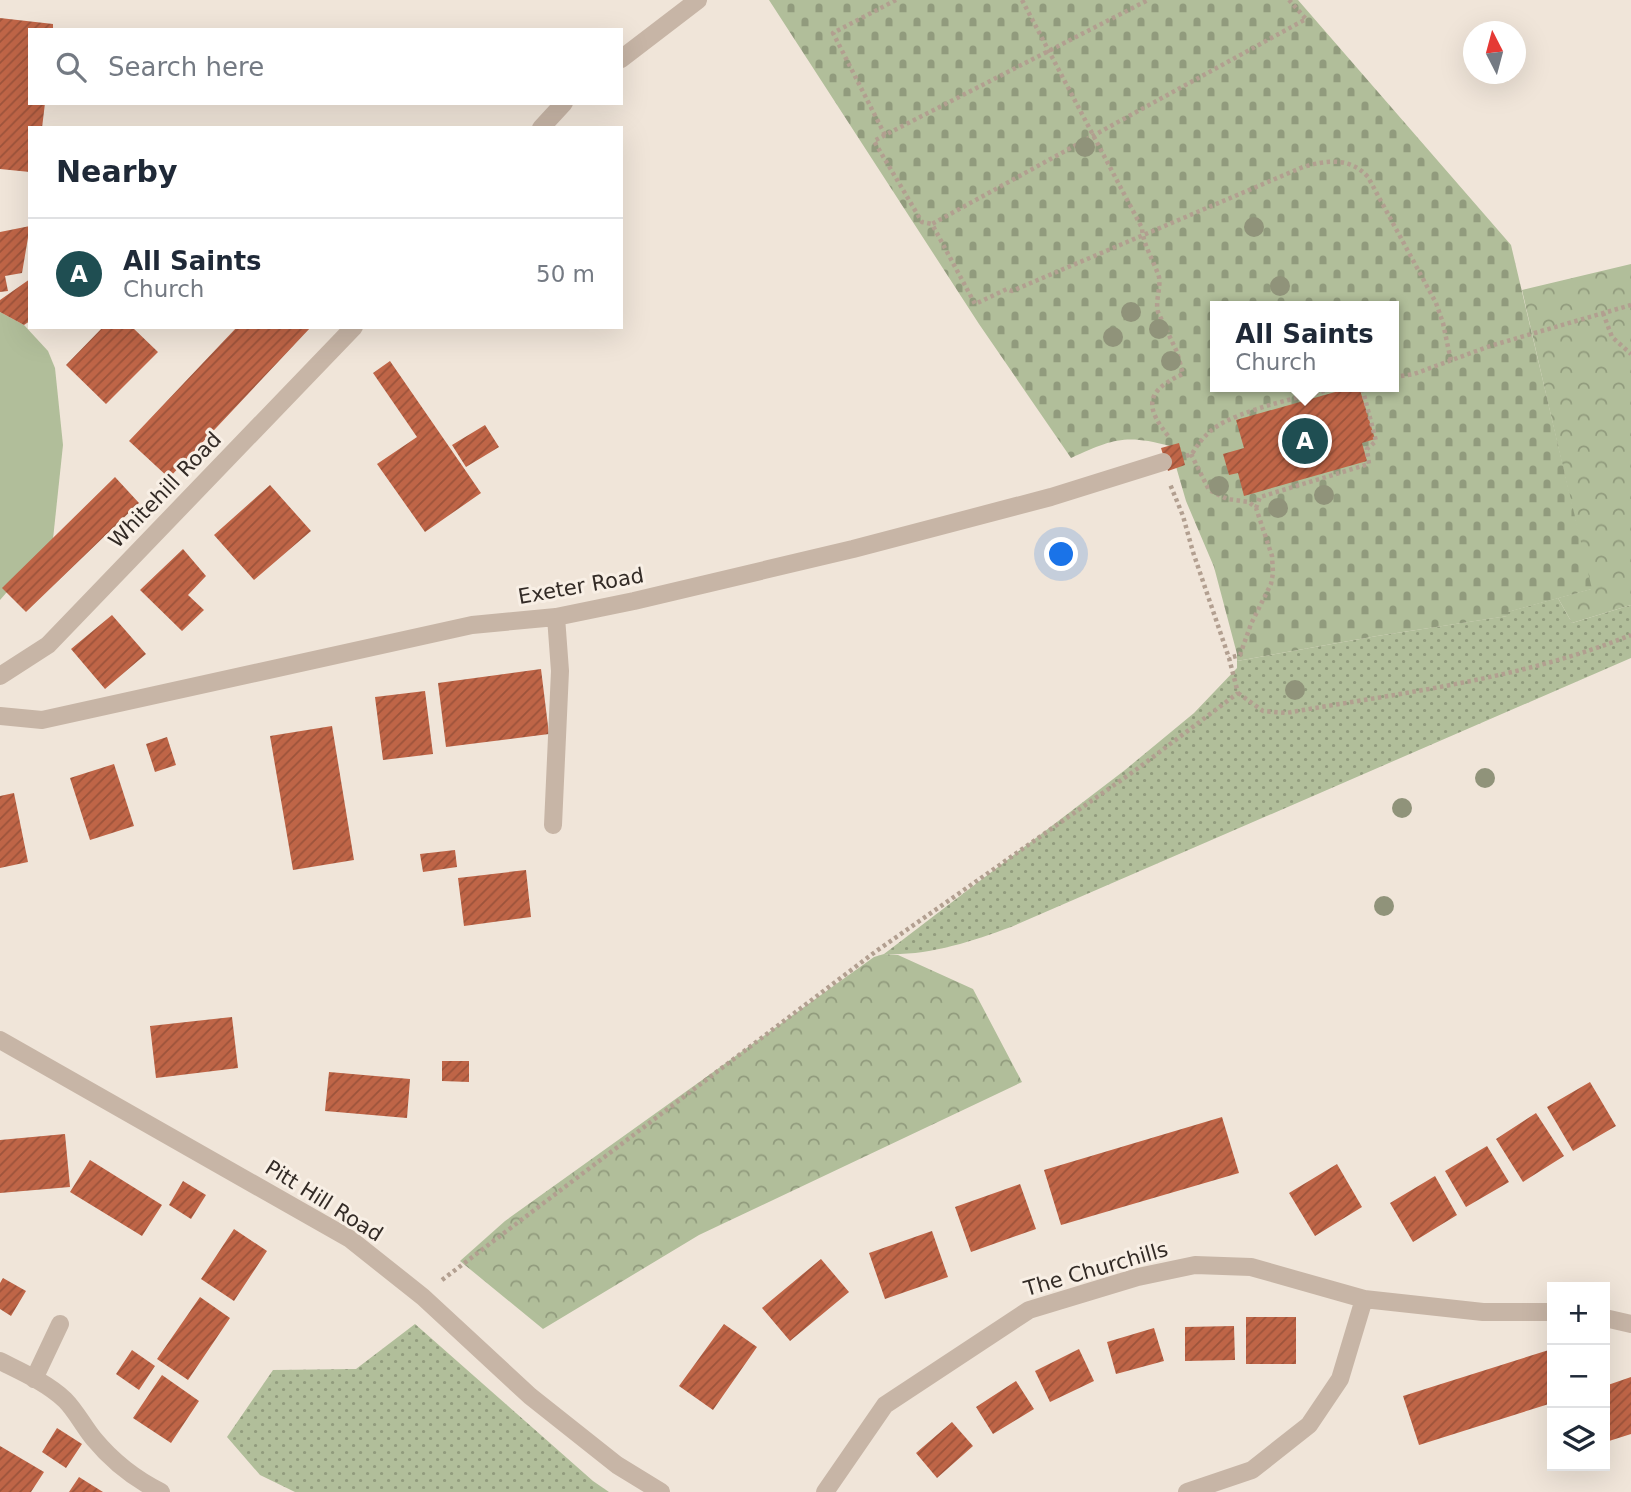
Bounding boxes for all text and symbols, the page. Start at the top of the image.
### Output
north arrow [1463,21,1526,84]
search box [28,28,623,105]
icon: search [52,48,90,86]
text: Search here [108,52,264,82]
text: Nearby [56,154,178,189]
text: All Saints [123,246,262,276]
text: A [70,261,88,287]
text: 50 m [536,261,595,287]
text: Church [123,276,204,302]
popup [1210,301,1399,392]
text: All Saints [1235,319,1374,349]
text: Church [1235,349,1317,375]
pin: A [1282,415,1328,467]
street label: Whitehill Road [104,427,226,553]
your location [1044,537,1078,571]
street label: Exeter Road [516,563,646,609]
street label: Pitt Hill Road [261,1155,387,1247]
street label: The Churchills [1020,1237,1171,1301]
map controls [1547,1282,1610,1471]
button: + [1547,1282,1610,1345]
button: − [1547,1345,1610,1408]
button: layers [1547,1408,1610,1471]

